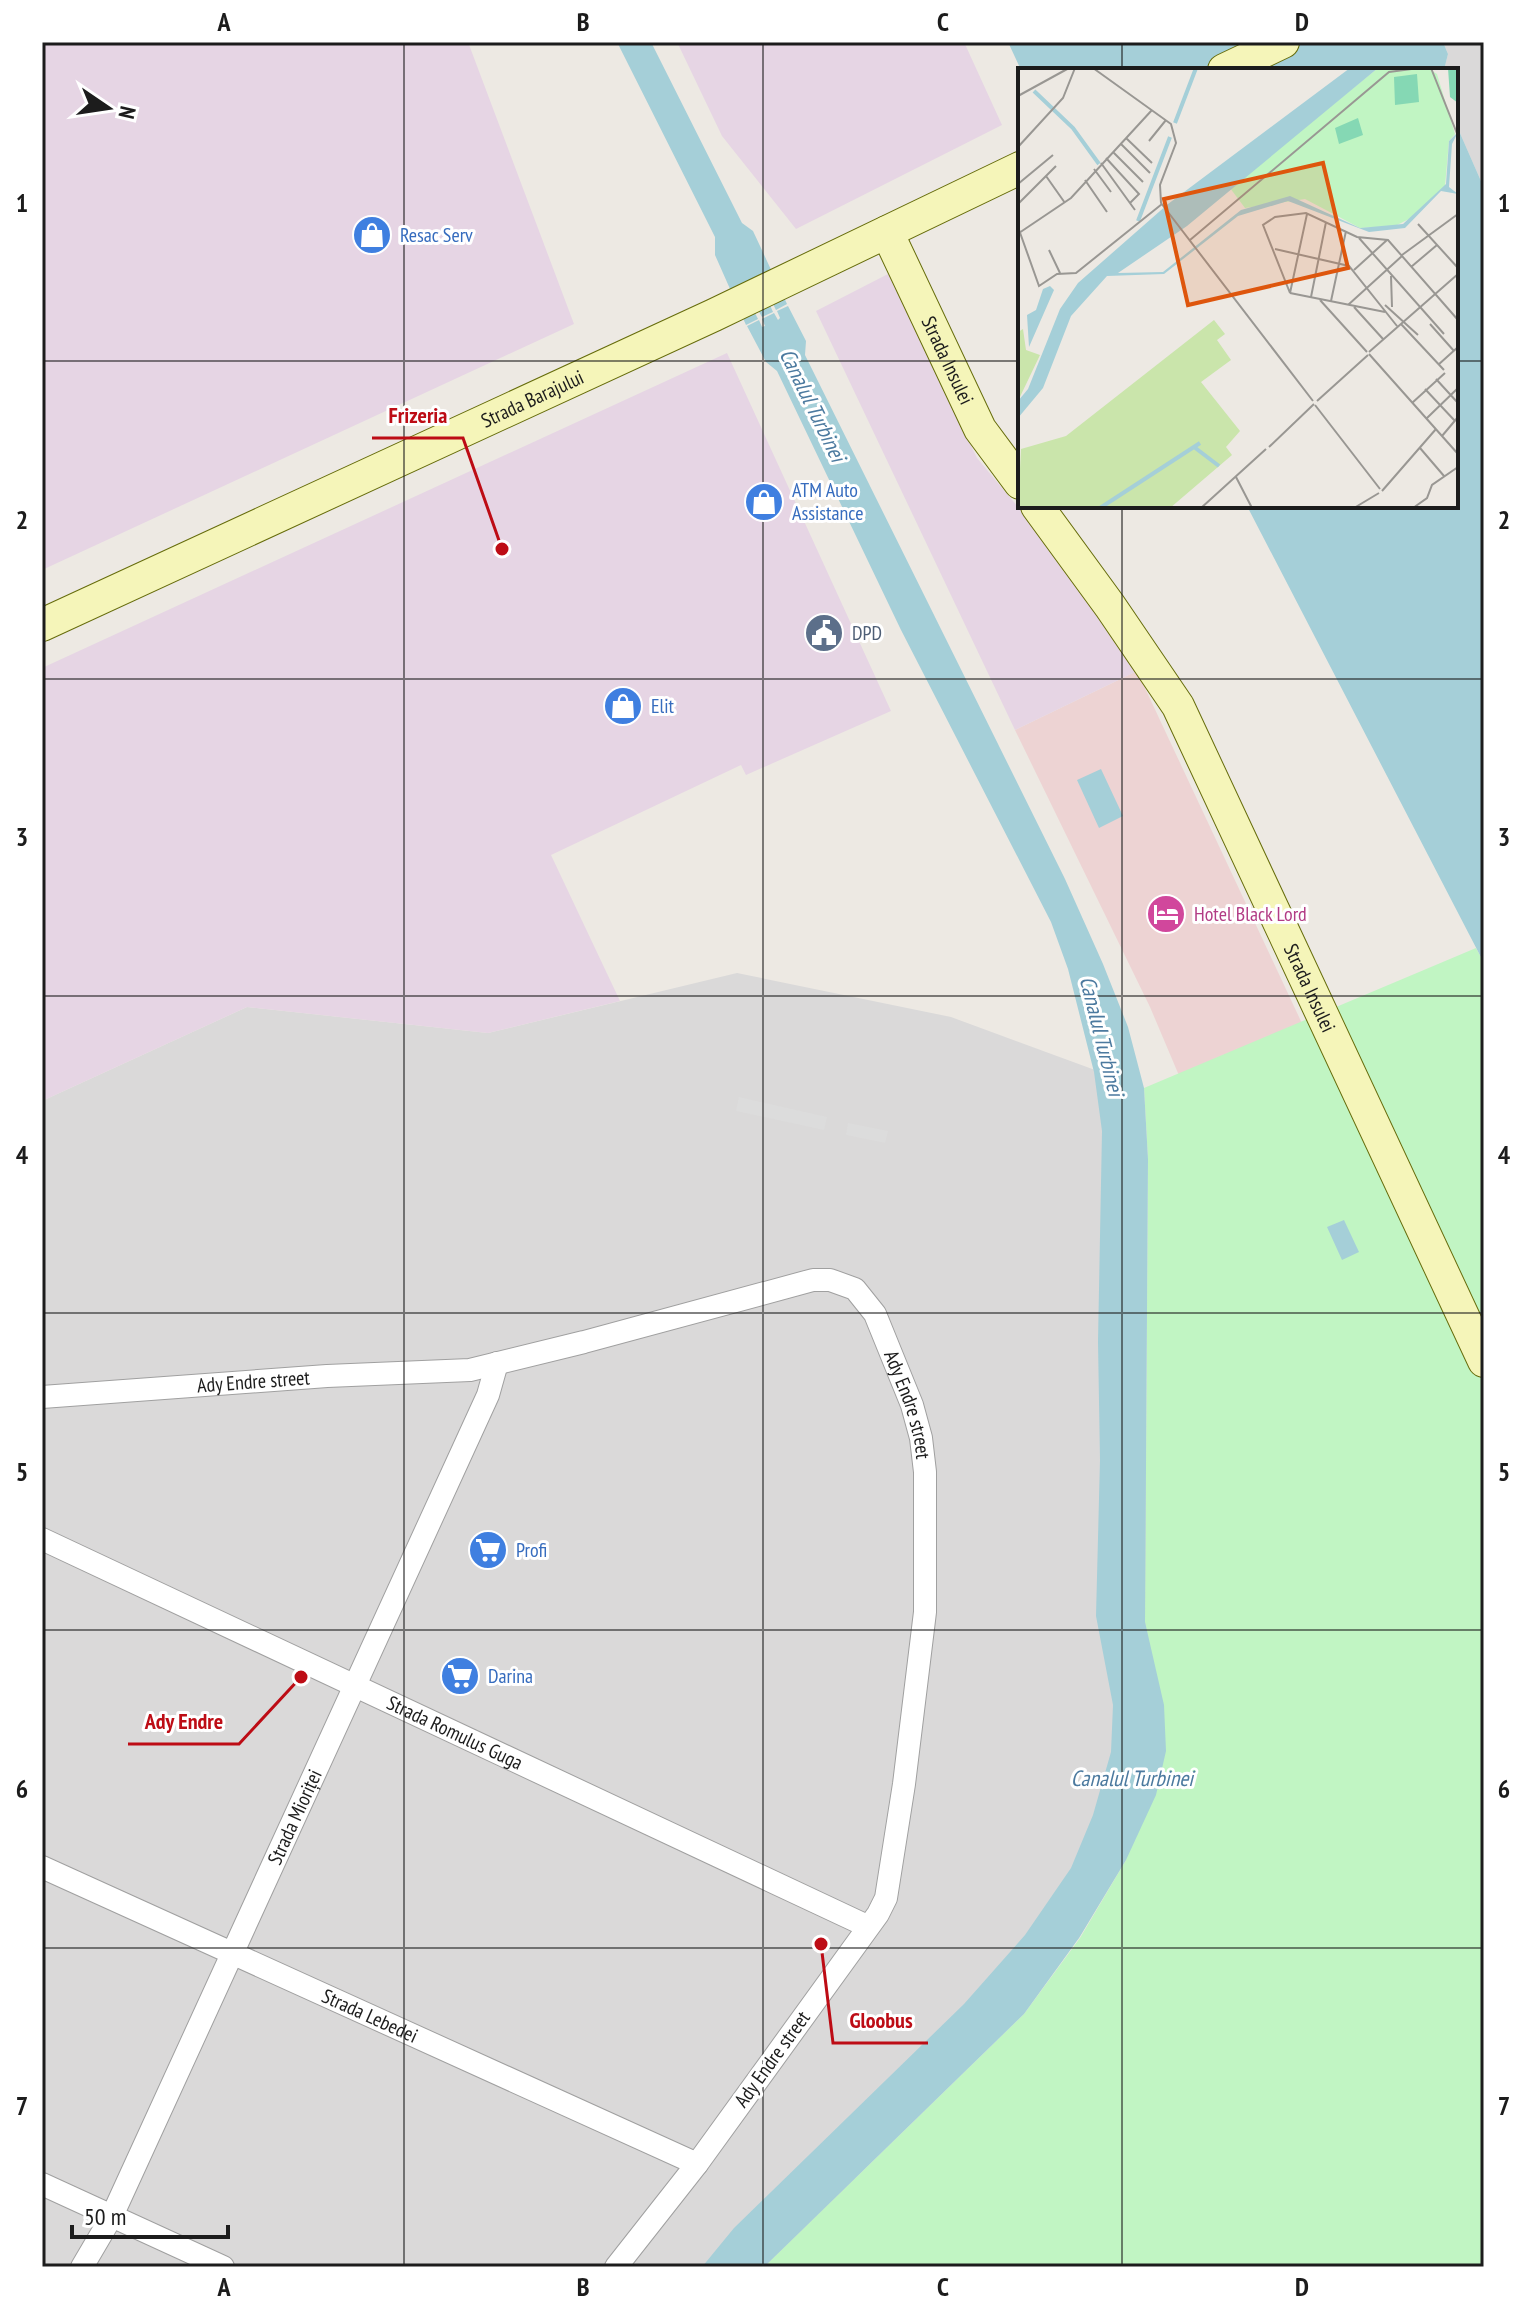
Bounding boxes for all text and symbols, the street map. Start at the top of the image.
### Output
text: A [216,5,231,38]
text: B [577,5,590,38]
text: C [937,5,949,38]
text: D [1295,5,1309,38]
north arrow [68,68,148,148]
inset map [1018,68,1458,508]
text: N [113,104,142,121]
text: 1 [16,186,28,219]
text: 1 [1498,186,1510,219]
shop icon: Resac Serv [351,214,393,256]
place label: Resac Serv [400,222,473,248]
street label: Strada Insulei [916,312,980,409]
water label: Canalul Turbinei [774,344,854,469]
street label: Strada Barajului [477,364,588,434]
callout: Frizeria [372,392,463,438]
text: Frizeria [389,401,447,429]
place label: ATM Auto Assistance [792,477,863,526]
shop icon: ATM Auto Assistance [743,481,785,523]
text: 2 [16,503,28,536]
text: 2 [1498,503,1510,536]
public building icon: DPD [803,612,845,654]
place label: DPD [852,620,882,646]
shop icon: Elit [602,685,644,727]
place label: Elit [651,693,675,719]
text: 3 [16,820,28,853]
text: 3 [1498,820,1510,853]
hotel icon: Hotel Black Lord [1145,893,1187,935]
place label: Hotel Black Lord [1194,901,1307,927]
street label: Strada Insulei [1278,940,1342,1036]
water label: Canalul Turbinei [1074,973,1131,1102]
text: 4 [16,1138,29,1171]
text: 4 [1498,1138,1511,1171]
street label: Ady Endre street [878,1347,936,1461]
street label: Ady Endre street [196,1364,311,1399]
text: 5 [16,1455,28,1488]
text: 5 [1498,1455,1510,1488]
supermarket icon: Profi [467,1529,509,1571]
place label: Profi [516,1537,547,1563]
supermarket icon: Darina [439,1655,481,1697]
place label: Darina [488,1663,533,1689]
street label: Strada Romulus Guga [383,1690,527,1776]
callout: Ady Endre [128,1698,239,1744]
text: Ady Endre [144,1707,223,1735]
water label: Canalul Turbinei [1071,1764,1196,1792]
street label: Strada Mioriței [262,1765,328,1869]
text: 6 [16,1772,28,1805]
text: 6 [1498,1772,1510,1805]
street label: Strada Lebedei [318,1983,422,2049]
callout: Gloobus [833,1997,928,2043]
street label: Ady Endre street [728,2005,816,2112]
text: Gloobus [849,2006,913,2034]
text: 7 [16,2089,28,2122]
text: 7 [1498,2089,1510,2122]
scale bar [72,2189,228,2239]
text: 50 m [84,2201,126,2232]
text: A [216,2270,231,2303]
text: B [577,2270,590,2303]
text: C [937,2270,949,2303]
text: D [1295,2270,1309,2303]

